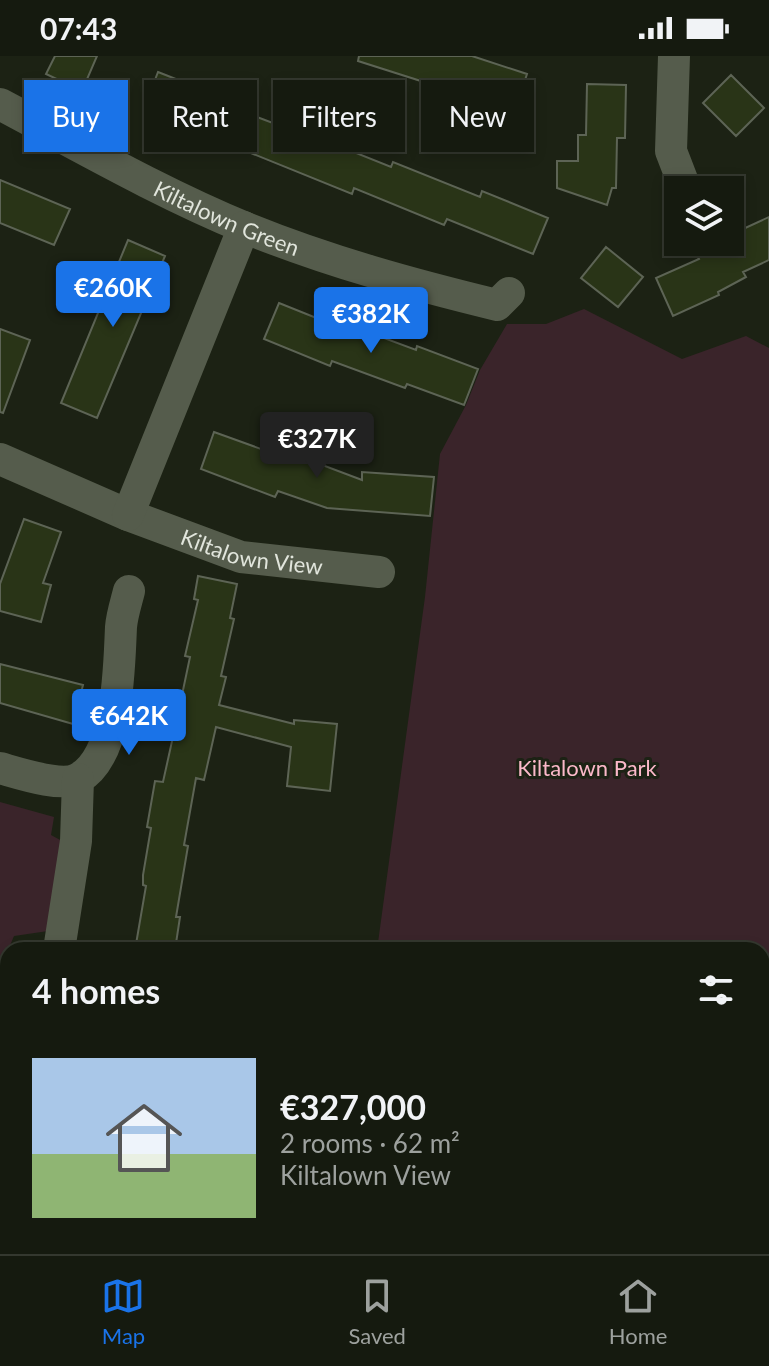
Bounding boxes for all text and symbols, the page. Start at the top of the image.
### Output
text: 07:43 [40,10,117,46]
chip: Buy [24,80,128,152]
chip: Rent [144,80,257,152]
chip: Filters [273,80,405,152]
chip: New [421,80,534,152]
street label: Kiltalown Green [150,174,303,261]
map controls [664,176,744,256]
button: layers [664,176,744,256]
pin: €260K [57,261,169,329]
text: €260K [74,271,152,303]
pin: €382K [315,287,427,355]
text: €382K [332,297,410,329]
pin: €327K [261,412,373,480]
text: €327K [278,422,356,454]
street label: Kiltalown View [178,523,324,579]
pin: €642K [73,689,185,757]
text: €642K [90,699,168,731]
park label: Kiltalown Park [517,754,658,781]
icon: filters [694,968,738,1012]
text: 4 homes [32,970,160,1011]
text: €327,000 [280,1086,426,1127]
icon: home [96,1090,192,1186]
text: 2 rooms · 62 m² [280,1127,460,1159]
text: Kiltalown View [280,1159,451,1191]
tab: Map [101,1274,145,1349]
tab: Saved [348,1274,406,1349]
tab: Home [609,1274,667,1349]

